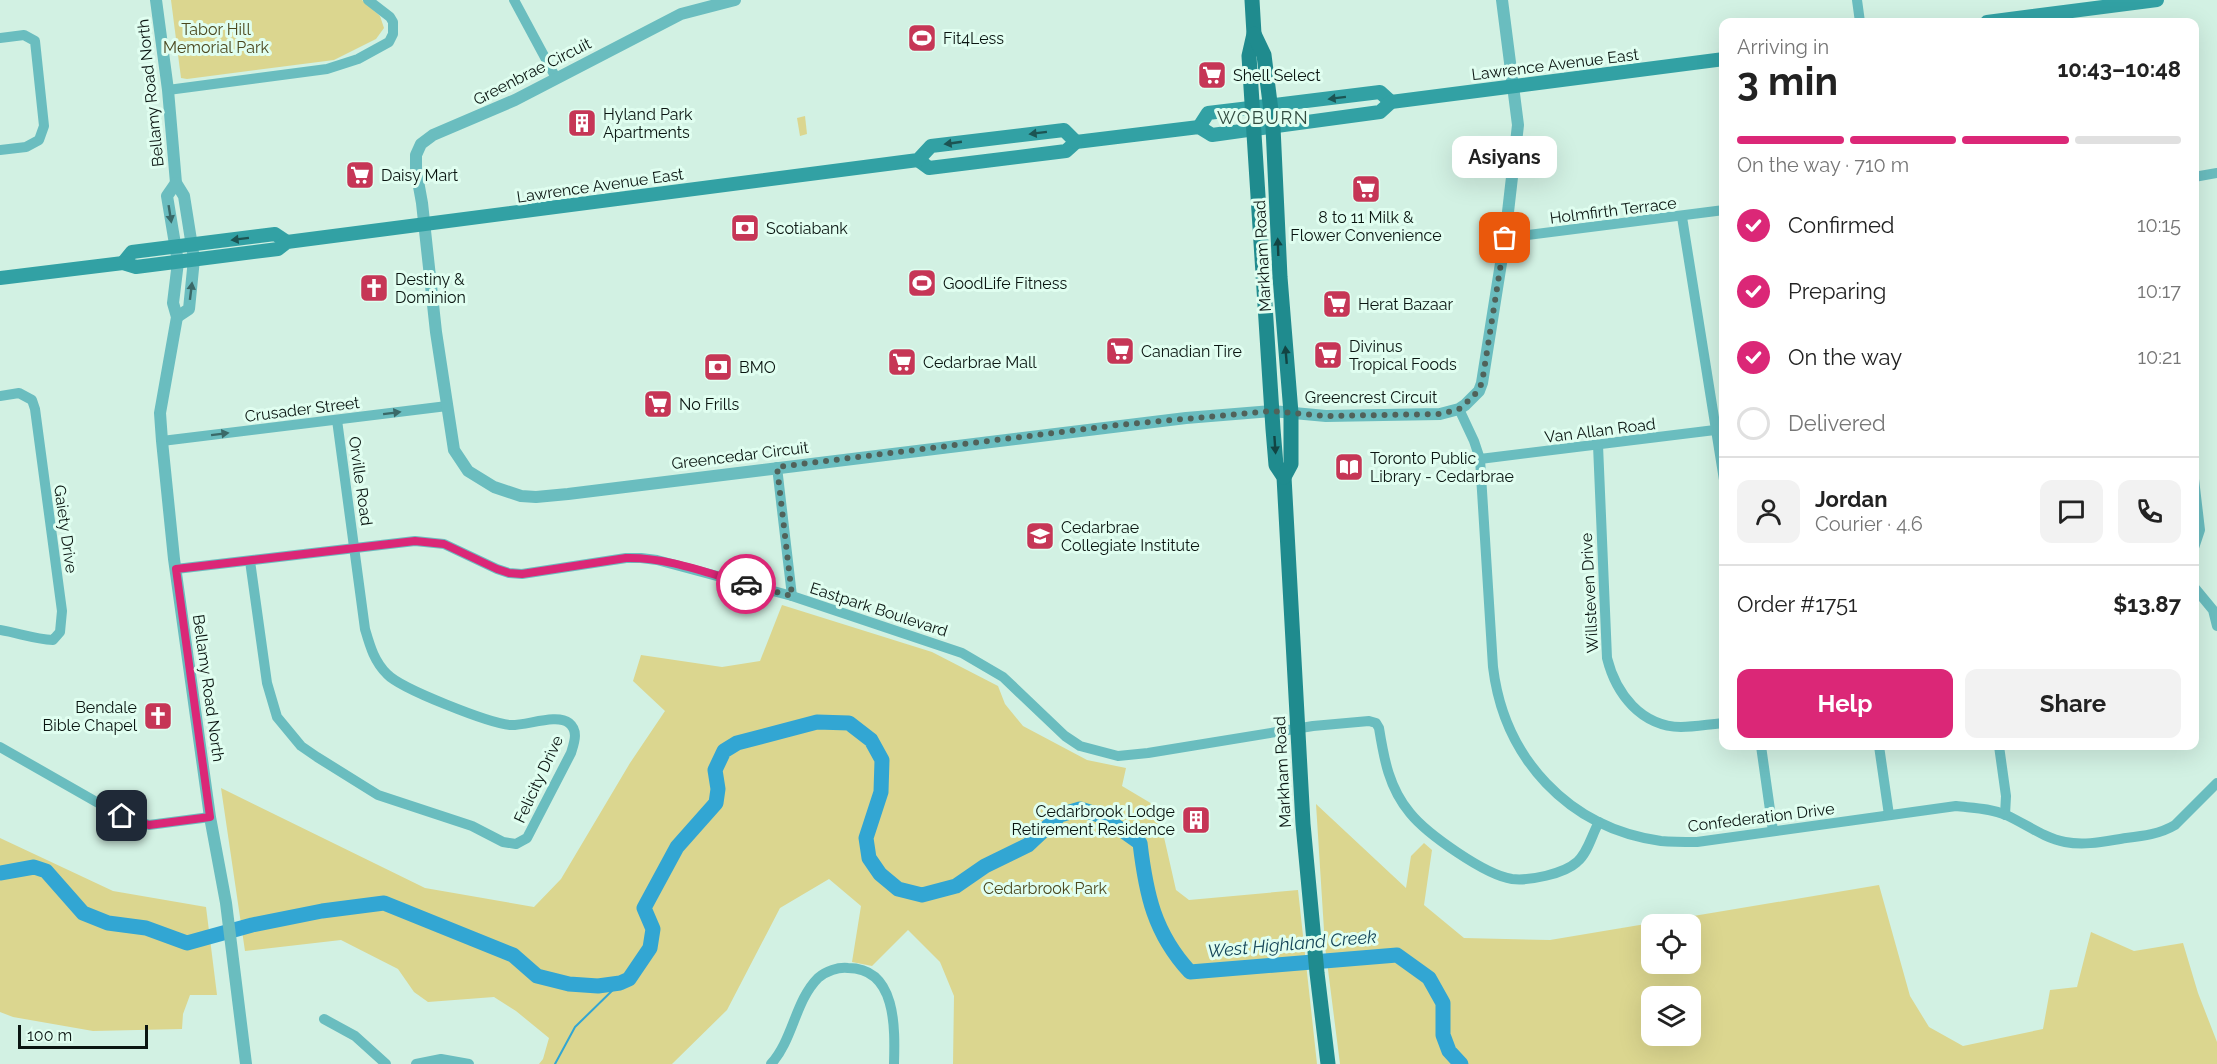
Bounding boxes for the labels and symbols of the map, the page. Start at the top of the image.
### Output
street label: Bellamy Road North [133,18,168,168]
park label: Tabor Hill Memorial Park [163,20,269,57]
sports icon: Fit4Less [906,22,938,54]
place label: Fit4Less [943,29,1004,48]
street label: Greenbrae Circuit [470,33,595,109]
street label: Lawrence Avenue East [1470,45,1640,84]
supermarket icon: Shell Select [1196,59,1228,91]
place label: Shell Select [1233,66,1321,85]
one-way arrow [1327,93,1346,102]
place label: Hyland Park Apartments [603,105,693,142]
building icon: Hyland Park Apartments [566,107,598,139]
district label: WOBURN [1217,107,1309,128]
one-way arrow [1028,128,1047,137]
callout: Asiyans [1452,136,1558,178]
one-way arrow [943,138,962,147]
supermarket icon: Daisy Mart [344,159,376,191]
street label: Lawrence Avenue East [515,164,685,207]
place label: Daisy Mart [381,166,459,185]
supermarket icon: 8 to 11 Milk & Flower Convenience [1350,173,1382,205]
street label: Holmfirth Terrace [1549,193,1678,228]
street label: Markham Road [1250,200,1275,312]
one-way arrow [165,204,174,223]
place label: 8 to 11 Milk & Flower Convenience [1290,208,1442,245]
bank icon: Scotiabank [729,212,761,244]
pin [1479,212,1530,263]
place label: Scotiabank [766,219,848,238]
one-way arrow [231,234,250,243]
one-way arrow [1274,237,1283,256]
sports icon: GoodLife Fitness [906,267,938,299]
place label: Destiny & Dominion [395,270,466,307]
church icon: Destiny & Dominion [358,272,390,304]
place label: GoodLife Fitness [943,274,1067,293]
one-way arrow [186,282,196,301]
supermarket icon: Herat Bazaar [1321,288,1353,320]
place label: Herat Bazaar [1358,295,1453,314]
supermarket icon: Canadian Tire [1104,335,1136,367]
place label: Divinus Tropical Foods [1349,337,1457,374]
supermarket icon: Divinus Tropical Foods [1312,339,1344,371]
place label: Canadian Tire [1141,342,1242,361]
one-way arrow [1281,345,1291,364]
supermarket icon: Cedarbrae Mall [886,346,918,378]
bank icon: BMO [702,351,734,383]
place label: Cedarbrae Mall [923,353,1037,372]
place label: BMO [739,358,776,377]
supermarket icon: No Frills [642,388,674,420]
street label: Greencrest Circuit [1305,388,1438,407]
street label: Crusader Street [244,393,361,426]
place label: No Frills [679,395,739,414]
one-way arrow [383,408,402,418]
street label: Van Allan Road [1543,414,1657,447]
one-way arrow [211,429,230,439]
street label: Orville Road [345,435,376,527]
one-way arrow [1270,436,1279,455]
street label: Greencedar Circuit [670,438,810,473]
place label: Toronto Public Library - Cedarbrae [1370,449,1514,486]
library icon: Toronto Public Library - Cedarbrae [1333,451,1365,483]
street label: Gaiety Drive [50,484,81,574]
place label: Cedarbrae Collegiate Institute [1061,518,1200,555]
school or university icon: Cedarbrae Collegiate Institute [1024,520,1056,552]
street label: Willsteven Drive [1577,532,1602,654]
courier [716,554,776,614]
street label: Eastpark Boulevard [808,578,950,641]
street label: Bellamy Road North [189,613,228,763]
place label: Bendale Bible Chapel [43,698,138,735]
church icon: Bendale Bible Chapel [142,700,174,732]
street label: Markham Road [1270,716,1295,828]
street label: Felicity Drive [510,732,567,826]
pin [96,790,147,841]
street label: Confederation Drive [1687,799,1836,836]
place label: Cedarbrook Lodge Retirement Residence [1012,802,1175,839]
building icon: Cedarbrook Lodge Retirement Residence [1180,804,1212,836]
park label: Cedarbrook Park [983,879,1108,898]
water label: West Highland Creek [1206,926,1378,961]
scale bar [18,1022,148,1050]

